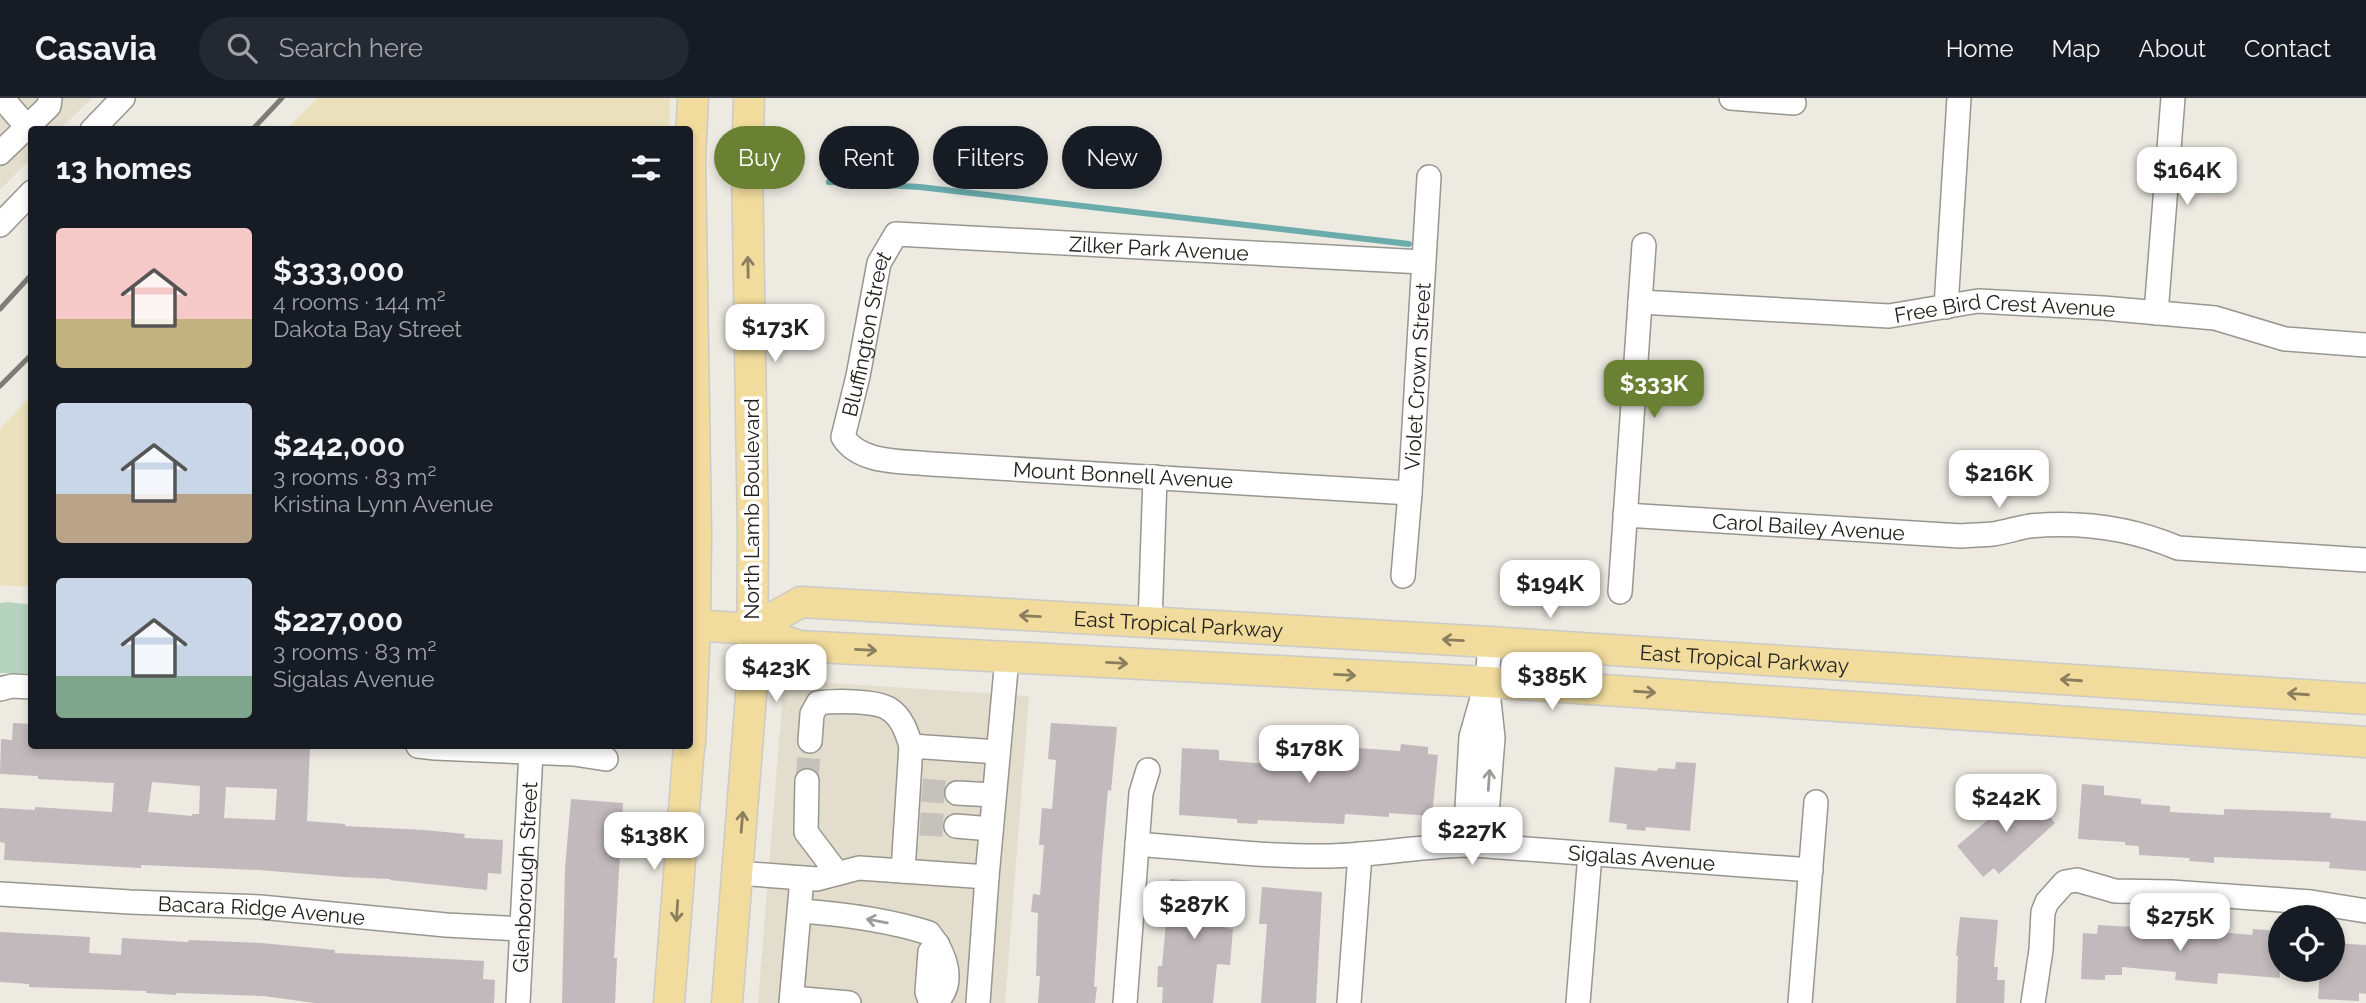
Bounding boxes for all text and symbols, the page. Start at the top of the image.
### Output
search box [199,17,689,80]
text: Casavia [35,29,157,68]
icon: search [223,29,261,67]
text: Search here [279,33,423,63]
text: Home [1946,34,2014,63]
text: Map [2052,34,2100,63]
text: About [2138,34,2206,63]
text: Contact [2244,34,2331,63]
chip: Buy [714,126,805,189]
chip: Rent [819,126,919,189]
chip: Filters [933,126,1048,189]
chip: New [1062,126,1162,189]
pin: $164K [2138,148,2236,207]
icon: filters [627,149,665,187]
text: 13 homes [56,151,192,186]
text: $164K [2153,156,2221,183]
street label: Zilker Park Avenue [1068,231,1249,265]
street label: Bluffington Street [836,246,896,419]
text: $333,000 [273,253,404,288]
one-way arrow [741,255,755,278]
icon: home [112,256,196,340]
street label: Violet Crown Street [1399,282,1435,471]
text: 4 rooms · 144 m² [273,288,446,315]
street label: Free Bird Crest Avenue [1892,288,2116,327]
pin: $173K [726,304,824,364]
text: $173K [741,313,809,340]
text: Dakota Bay Street [273,315,462,342]
pin: $333K [1605,360,1703,420]
text: $333K [1620,369,1688,396]
street label: North Lamb Boulevard [739,398,764,620]
text: $242,000 [273,428,405,463]
icon: home [112,431,196,515]
pin: $216K [1950,450,2048,510]
street label: Mount Bonnell Avenue [1012,457,1234,493]
text: $216K [1965,459,2033,486]
text: 3 rooms · 83 m² [273,463,436,490]
text: Kristina Lynn Avenue [273,490,493,517]
street label: Carol Bailey Avenue [1712,508,1906,545]
pin: $194K [1501,560,1599,620]
text: $194K [1516,569,1584,596]
text: $227,000 [273,603,403,638]
street label: East Tropical Parkway [1073,605,1284,642]
icon: home [112,606,196,690]
one-way arrow [1019,609,1042,622]
one-way arrow [1441,633,1464,646]
text: 3 rooms · 83 m² [273,638,436,665]
street label: East Tropical Parkway [1639,639,1850,678]
one-way arrow [854,643,877,656]
pin: $423K [727,644,825,704]
pin: $385K [1503,652,1601,712]
text: $423K [742,653,810,680]
one-way arrow [1106,657,1129,670]
text: $385K [1517,661,1587,688]
text: Sigalas Avenue [273,665,434,692]
one-way arrow [1333,668,1356,681]
one-way arrow [2060,673,2083,686]
one-way arrow [1633,686,1656,699]
one-way arrow [2287,688,2310,701]
pin: $178K [1260,726,1358,785]
text: $178K [1275,734,1343,761]
one-way arrow [1483,770,1496,792]
pin: $242K [1957,774,2055,834]
street label: Glenborough Street [507,781,542,974]
text: $242K [1971,783,2041,810]
pin: $227K [1423,808,1521,867]
pin: $138K [605,812,703,872]
one-way arrow [736,812,749,834]
text: $227K [1438,816,1506,843]
text: $138K [620,821,688,848]
street label: Sigalas Avenue [1567,840,1716,875]
pin: $287K [1145,882,1243,941]
text: $287K [1159,890,1229,917]
street label: Bacara Ridge Avenue [157,891,366,930]
pin: $275K [2131,894,2229,953]
one-way arrow [670,899,683,922]
text: $275K [2146,902,2214,929]
map controls [2268,905,2345,982]
button: locate [2268,905,2345,982]
one-way arrow [866,914,889,927]

